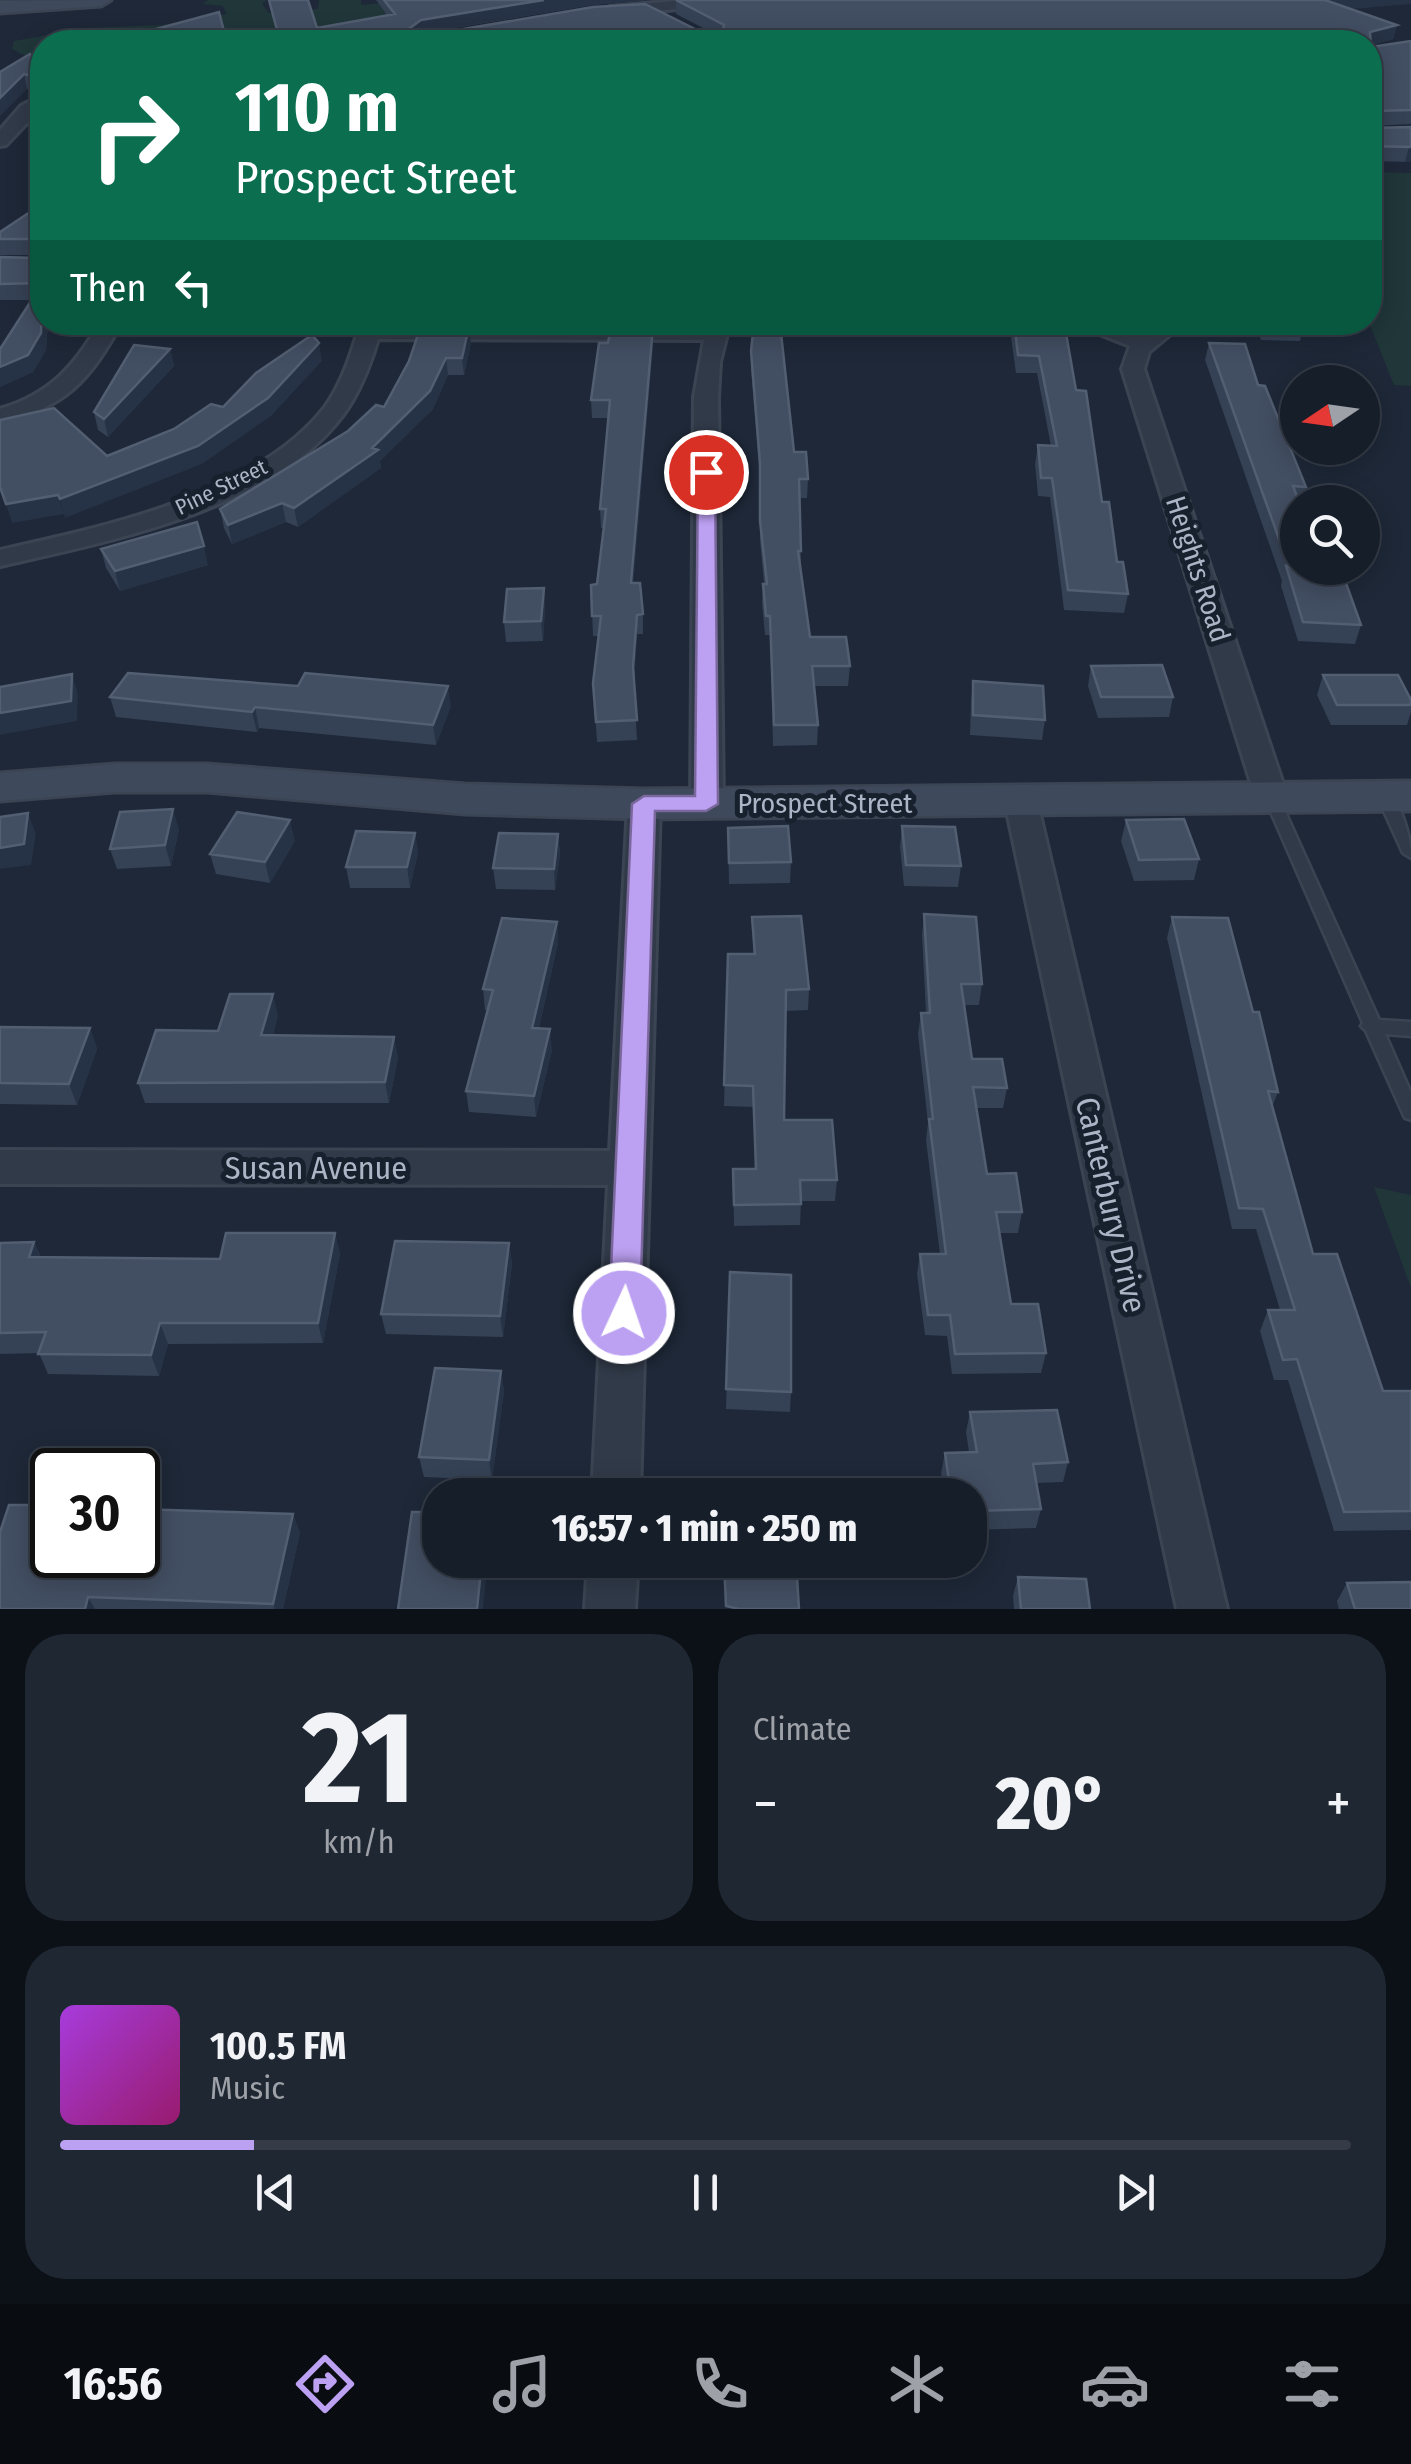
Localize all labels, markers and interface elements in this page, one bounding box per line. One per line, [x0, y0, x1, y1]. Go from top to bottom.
text: 110 m [235, 66, 399, 150]
icon: right [70, 70, 200, 200]
text: Prospect Street [235, 151, 516, 205]
icon: left [166, 260, 221, 315]
text: Then [70, 265, 146, 311]
north arrow [1280, 365, 1380, 465]
map controls [1280, 365, 1380, 585]
pin [664, 430, 749, 515]
icon: arrive [679, 445, 734, 500]
street label: Pine Street [171, 453, 272, 521]
button: search [1280, 485, 1380, 585]
street label: Heights Road [1159, 492, 1237, 646]
street label: Prospect Street [737, 787, 913, 820]
street label: Canterbury Drive [1068, 1094, 1154, 1316]
street label: Susan Avenue [225, 1149, 407, 1187]
position arrow [572, 1261, 676, 1365]
speed limit sign: 30 [30, 1448, 160, 1578]
text: 16:57 · 1 min · 250 m [552, 1505, 857, 1551]
text: 21 [303, 1680, 415, 1836]
text: Climate [753, 1710, 852, 1748]
text: 20° [996, 1759, 1108, 1849]
text: − [753, 1771, 778, 1837]
text: + [1326, 1771, 1351, 1837]
text: km/h [323, 1823, 395, 1861]
text: 100.5 FM [210, 2023, 346, 2069]
text: Music [210, 2069, 285, 2107]
icon: previous [248, 2165, 303, 2220]
icon: pause [678, 2165, 733, 2220]
icon: next [1108, 2165, 1163, 2220]
icon: directions [290, 2349, 360, 2419]
icon: music [487, 2349, 557, 2419]
icon: phone [685, 2349, 755, 2419]
icon: climate [882, 2349, 952, 2419]
icon: car [1080, 2349, 1150, 2419]
icon: filters [1277, 2349, 1347, 2419]
text: 16:56 [64, 2357, 163, 2411]

